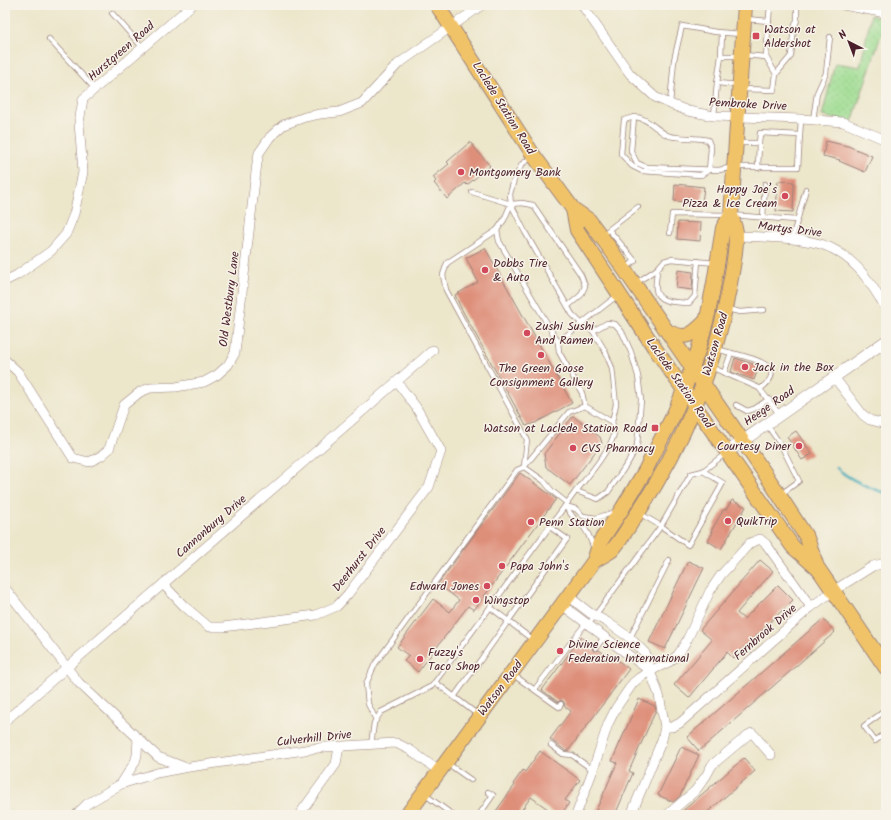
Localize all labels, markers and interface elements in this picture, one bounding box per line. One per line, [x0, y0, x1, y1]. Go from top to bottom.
street label: Hurstgreen Road [84, 16, 160, 86]
place label: Watson at Aldershot [764, 20, 816, 53]
north arrow [829, 22, 869, 62]
text: N [834, 26, 852, 44]
marker: Watson at Aldershot [751, 31, 761, 41]
street label: Laclede Station Road [467, 58, 540, 159]
street label: Pembroke Drive [708, 93, 788, 116]
place label: Montgomery Bank [469, 163, 561, 182]
marker: Montgomery Bank [456, 167, 466, 177]
place label: Happy Joe’s Pizza & Ice Cream [682, 180, 777, 213]
marker: Happy Joe’s Pizza & Ice Cream [780, 191, 790, 201]
street label: Martys Drive [757, 216, 824, 243]
street label: Old Westbury Lane [214, 250, 245, 348]
place label: Dobbs Tire & Auto [493, 254, 548, 287]
marker: Dobbs Tire & Auto [480, 265, 490, 275]
street label: Watson Road [697, 309, 734, 378]
place label: Zushi Sushi And Ramen [535, 317, 595, 350]
marker: Zushi Sushi And Ramen [522, 328, 532, 338]
street label: Laclede Station Road [641, 334, 719, 433]
marker: The Green Goose Consignment Gallery [536, 350, 546, 360]
place label: Jack in the Box [753, 358, 834, 377]
place label: The Green Goose Consignment Gallery [489, 359, 593, 392]
marker: Jack in the Box [740, 362, 750, 372]
street label: Heege Road [740, 381, 800, 431]
place label: Watson at Laclede Station Road [484, 419, 648, 438]
marker: Watson at Laclede Station Road [650, 423, 660, 433]
place label: Courtesy Diner [717, 437, 792, 456]
place label: CVS Pharmacy [581, 439, 655, 458]
marker: Courtesy Diner [794, 441, 804, 451]
marker: CVS Pharmacy [568, 443, 578, 453]
street label: Cannonbury Drive [172, 490, 252, 563]
place label: QuikTrip [736, 512, 777, 531]
place label: Penn Station [539, 513, 605, 532]
marker: QuikTrip [723, 516, 733, 526]
marker: Penn Station [526, 517, 536, 527]
street label: Deerhurst Drive [328, 522, 391, 596]
place label: Papa John's [510, 557, 569, 576]
marker: Papa John's [497, 561, 507, 571]
place label: Edward Jones [410, 577, 479, 596]
marker: Edward Jones [482, 581, 492, 591]
place label: Wingstop [484, 591, 530, 610]
marker: Wingstop [471, 595, 481, 605]
street label: Fernbrook Drive [729, 599, 802, 665]
place label: Divine Science Federation International [568, 635, 689, 668]
place label: Fuzzy's Taco Shop [428, 643, 480, 676]
marker: Divine Science Federation International [555, 646, 565, 656]
marker: Fuzzy's Taco Shop [415, 654, 425, 664]
street label: Watson Road [473, 656, 528, 720]
street label: Culverhill Drive [276, 725, 353, 752]

